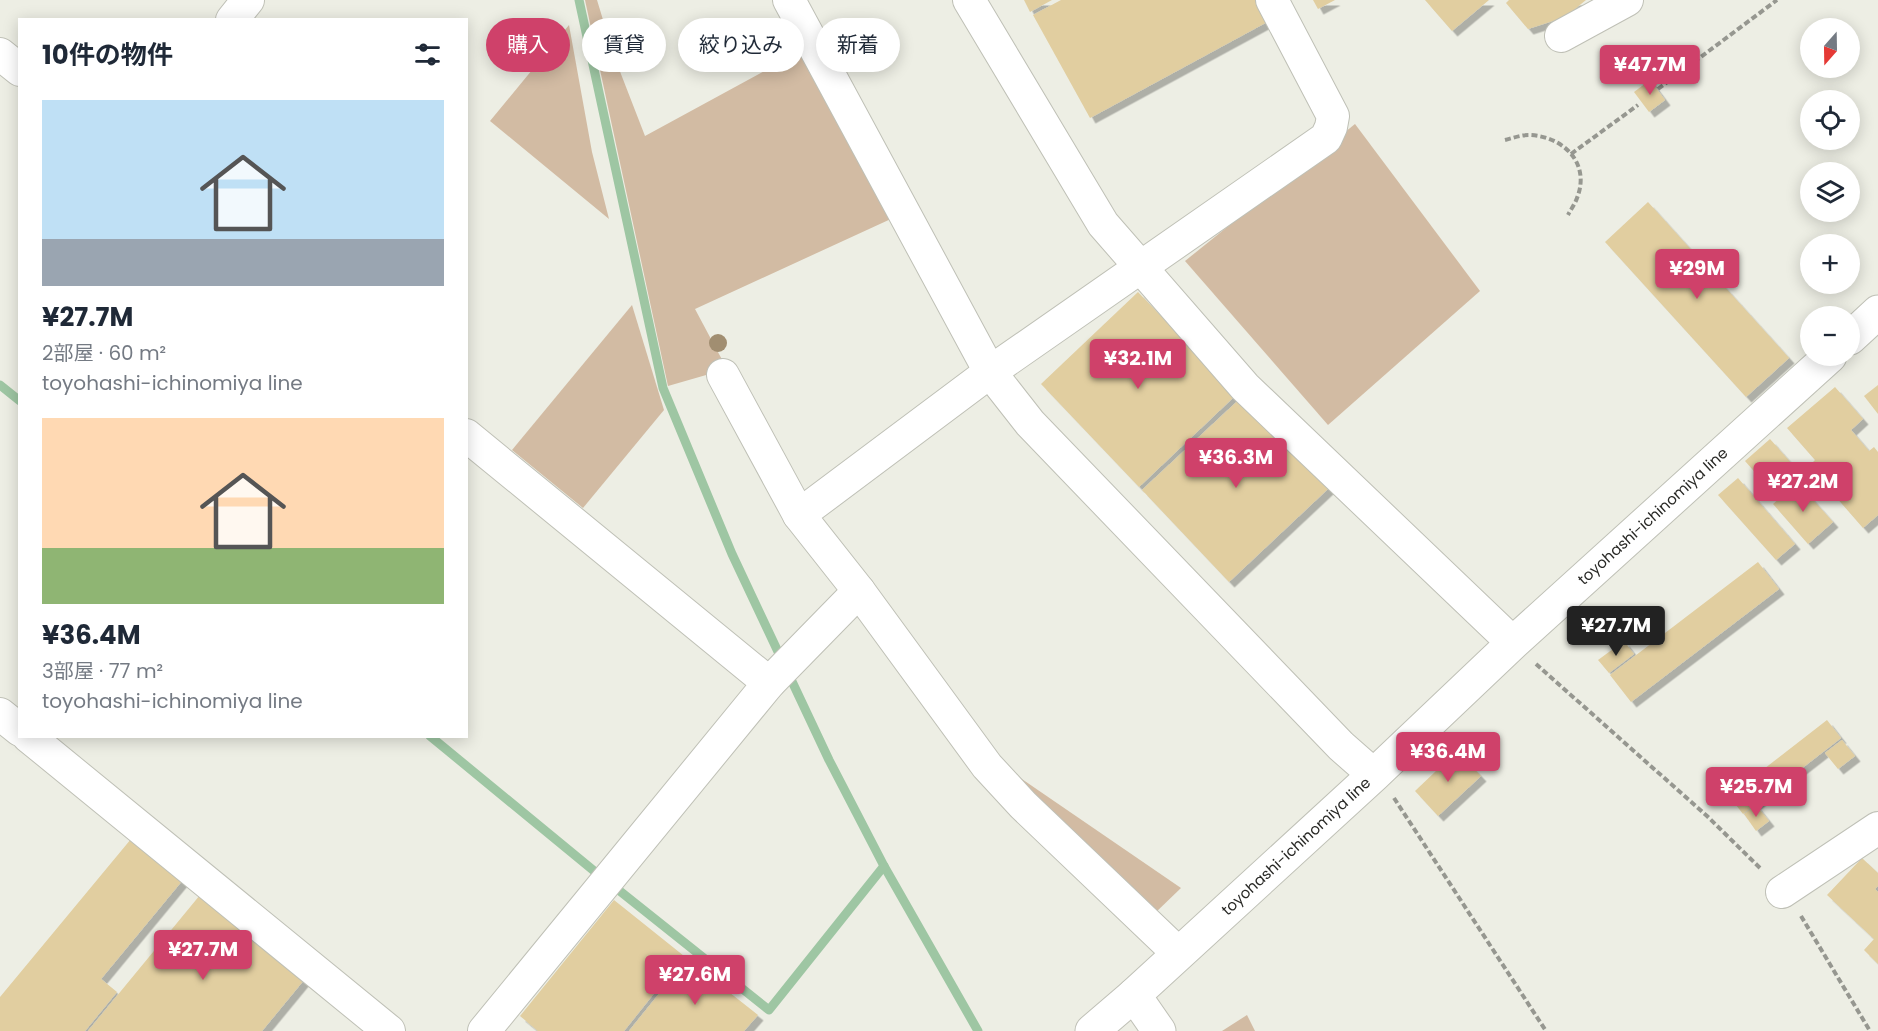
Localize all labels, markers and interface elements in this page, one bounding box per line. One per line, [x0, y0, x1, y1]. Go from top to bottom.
chip: 購入 [486, 18, 570, 72]
chip: 賃貸 [582, 18, 666, 72]
chip: 絞り込み [678, 18, 804, 72]
chip: 新着 [816, 18, 900, 72]
north arrow [1800, 18, 1860, 78]
map controls [1800, 18, 1860, 366]
text: 10件の物件 [42, 37, 173, 73]
icon: filters [411, 38, 444, 71]
pin: ¥47.7M [1601, 45, 1699, 96]
text: ¥47.7M [1614, 50, 1686, 78]
button: locate [1800, 90, 1860, 150]
icon: home [189, 139, 297, 247]
button: layers [1800, 162, 1860, 222]
button: + [1800, 234, 1860, 294]
pin: ¥29M [1661, 249, 1733, 300]
text: ¥29M [1669, 254, 1725, 282]
text: ¥27.7M [42, 299, 133, 335]
button: − [1800, 306, 1860, 366]
text: 2部屋 · 60 m² [42, 339, 166, 367]
pin: ¥32.1M [1089, 339, 1187, 390]
text: ¥32.1M [1104, 344, 1172, 372]
text: toyohashi-ichinomiya line [42, 369, 303, 397]
pin: ¥36.3M [1187, 438, 1285, 489]
street label: toyohashi-ichinomiya line [1573, 442, 1732, 589]
text: ¥36.3M [1199, 443, 1273, 471]
icon: home [189, 457, 297, 565]
pin: ¥27.2M [1754, 462, 1852, 513]
text: ¥27.2M [1768, 467, 1838, 495]
pin: ¥27.7M [1567, 606, 1665, 657]
text: ¥27.7M [1581, 611, 1651, 639]
text: ¥36.4M [42, 617, 141, 653]
text: 3部屋 · 77 m² [42, 657, 163, 685]
text: toyohashi-ichinomiya line [42, 687, 303, 715]
pin: ¥36.4M [1399, 732, 1497, 783]
text: ¥36.4M [1410, 737, 1486, 765]
pin: ¥25.7M [1707, 767, 1805, 818]
street label: toyohashi-ichinomiya line [1217, 772, 1375, 920]
text: ¥25.7M [1720, 772, 1792, 800]
pin: ¥27.7M [154, 930, 252, 981]
text: ¥27.7M [168, 935, 238, 963]
pin: ¥27.6M [646, 955, 744, 1006]
text: ¥27.6M [659, 960, 731, 988]

